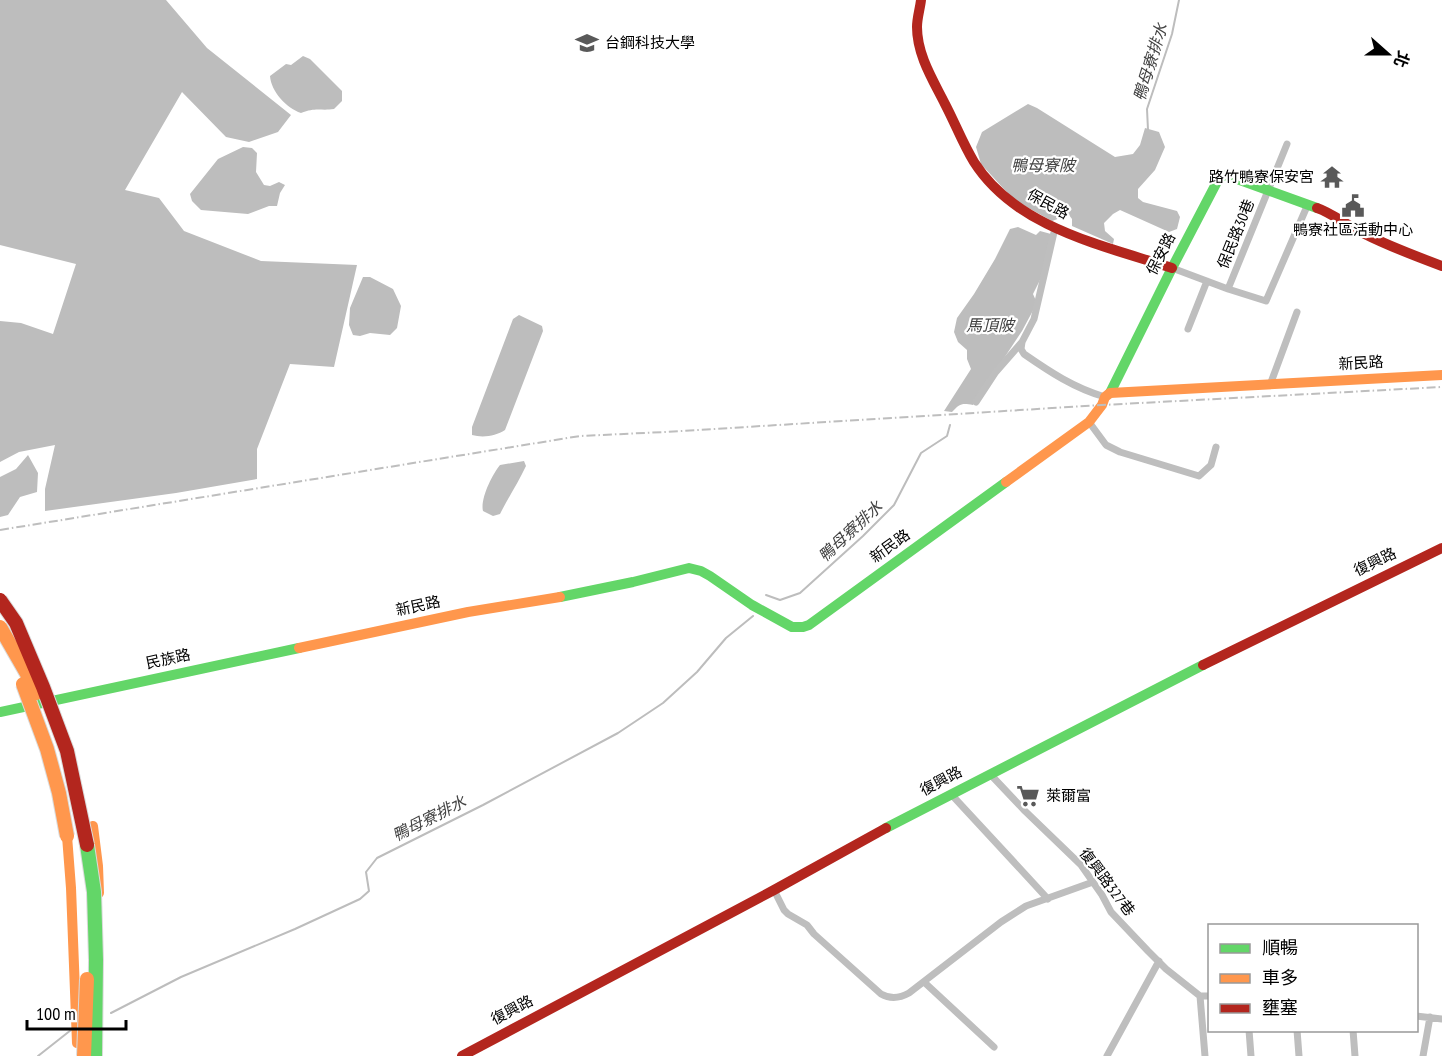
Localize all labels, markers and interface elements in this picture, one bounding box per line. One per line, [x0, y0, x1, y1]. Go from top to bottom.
water label: 鴨母寮排水 [1129, 20, 1172, 103]
north arrow [1358, 24, 1418, 84]
school or university icon: 台鋼科技大學 [574, 30, 600, 56]
place label: 台鋼科技大學 [605, 33, 695, 52]
text: 北 [1390, 48, 1414, 70]
water label: 鴨母寮陂 [1011, 155, 1077, 175]
temple icon: 路竹鴨寮保安宮 [1319, 164, 1345, 190]
place label: 路竹鴨寮保安宮 [1209, 167, 1314, 186]
street label: 保民路 [1024, 184, 1073, 223]
public building icon: 鴨寮社區活動中心 [1340, 193, 1366, 219]
street label: 保民路30巷 [1213, 196, 1258, 271]
place label: 鴨寮社區活動中心 [1293, 220, 1413, 239]
street label: 保安路 [1142, 229, 1179, 278]
water label: 馬頂陂 [966, 315, 1016, 335]
street label: 新民路 [1338, 352, 1384, 373]
water label: 鴨母寮排水 [814, 496, 887, 566]
street label: 新民路 [866, 525, 913, 567]
street label: 復興路 [1350, 543, 1399, 580]
street label: 新民路 [394, 592, 442, 619]
street label: 民族路 [144, 645, 192, 672]
street label: 復興路 [916, 762, 965, 800]
supermarket icon: 萊爾富 [1015, 783, 1041, 809]
place label: 萊爾富 [1046, 786, 1091, 805]
water label: 鴨母寮排水 [389, 790, 470, 845]
street label: 復興路327巷 [1076, 844, 1139, 919]
legend [1208, 924, 1418, 1032]
text: 順暢 [1262, 936, 1298, 959]
text: 車多 [1262, 966, 1298, 989]
street label: 復興路 [487, 991, 536, 1029]
scale bar [27, 993, 126, 1031]
text: 壅塞 [1262, 996, 1298, 1019]
text: 100 m [36, 1002, 76, 1025]

